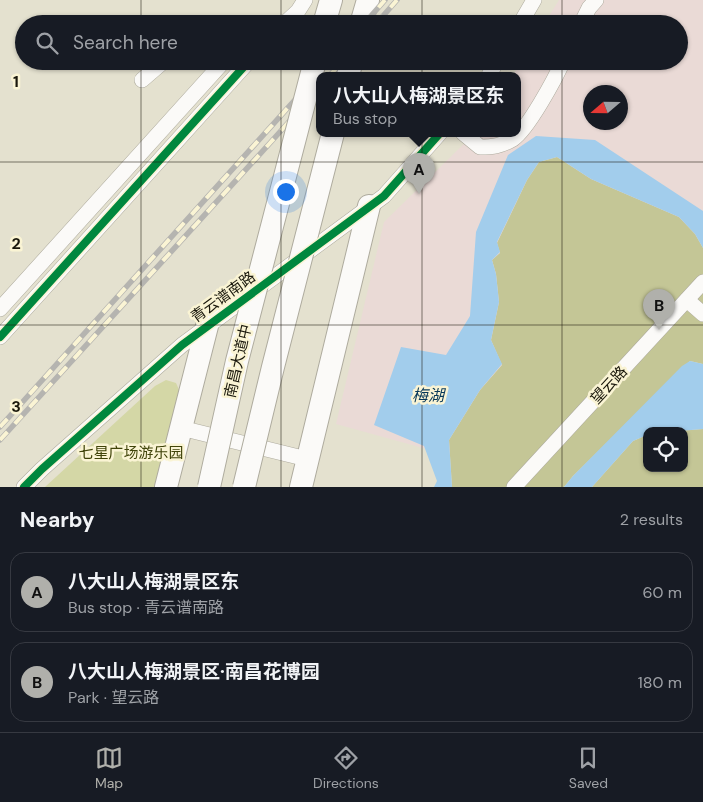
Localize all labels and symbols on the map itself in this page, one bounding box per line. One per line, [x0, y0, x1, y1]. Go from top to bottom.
text: 1 [13, 71, 19, 92]
north arrow [583, 85, 628, 130]
pin: A [403, 153, 435, 194]
your location [273, 179, 299, 205]
text: 2 [11, 233, 21, 254]
street label: 青云谱南路 [187, 267, 259, 327]
pin: B [643, 289, 675, 330]
street label: 南昌大道中 [220, 322, 256, 400]
street label: 望云路 [586, 362, 632, 408]
water label: 梅湖 [412, 385, 447, 406]
text: 3 [11, 396, 21, 417]
park label: 七星广场游乐园 [78, 443, 184, 463]

